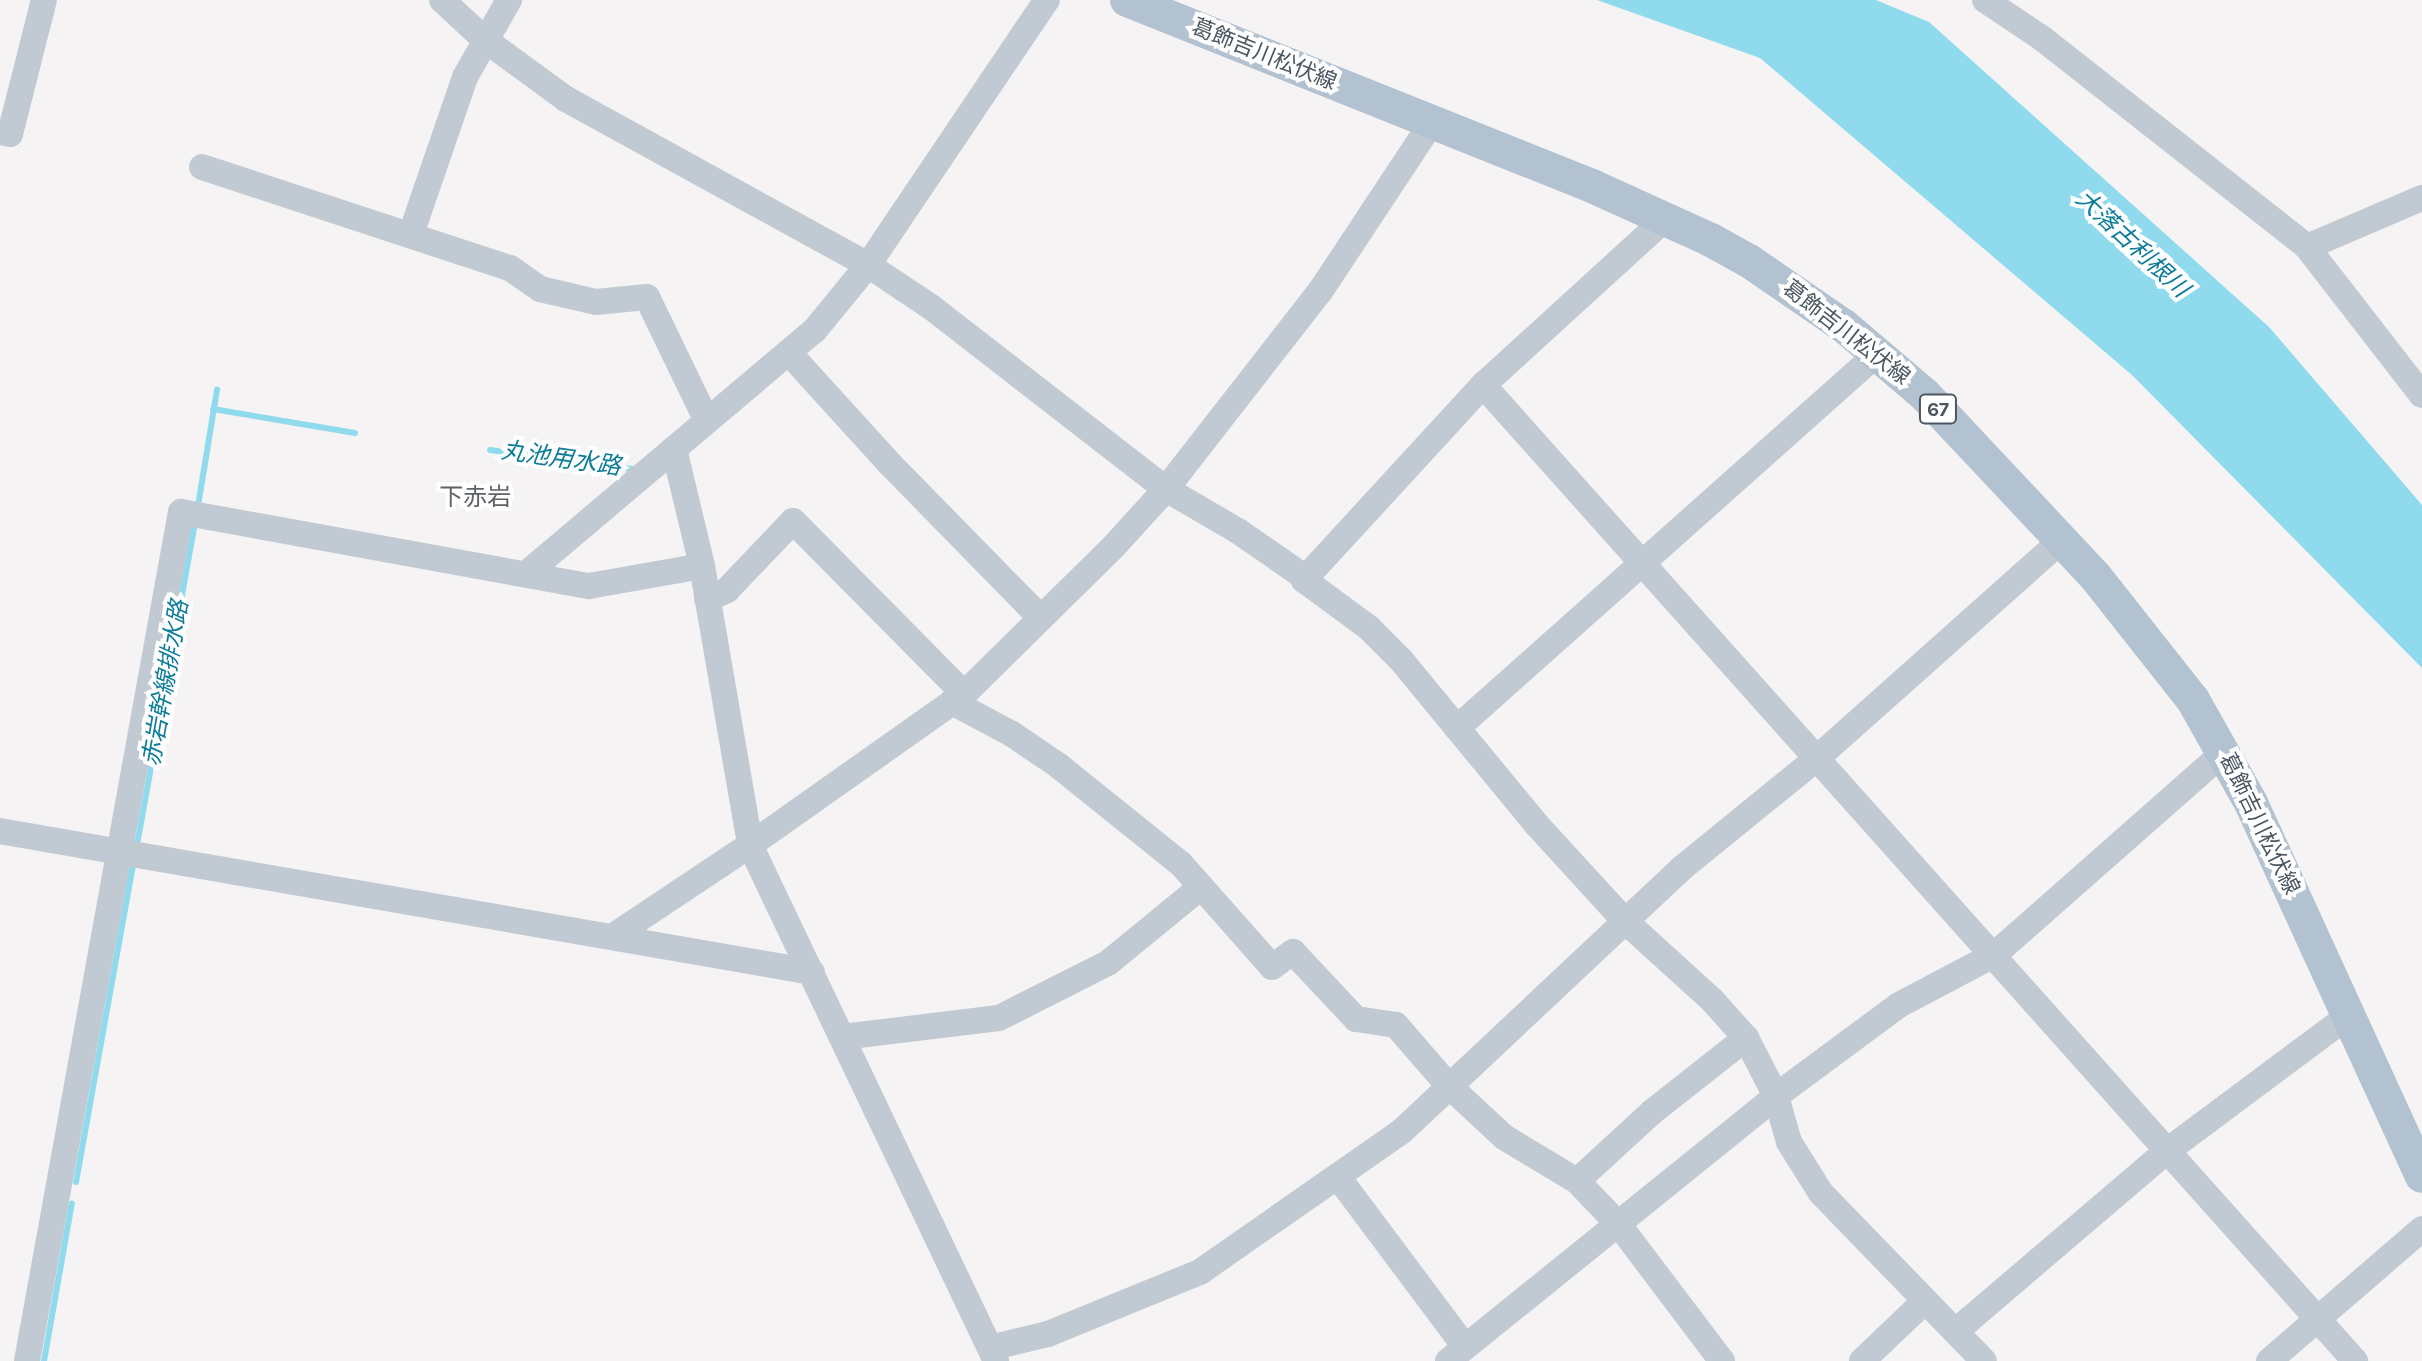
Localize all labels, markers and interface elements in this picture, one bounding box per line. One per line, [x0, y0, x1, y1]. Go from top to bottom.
street label: 葛飾吉川松伏線 [1188, 14, 1340, 96]
water label: 大落古利根川 [2070, 184, 2194, 304]
street label: 葛飾吉川松伏線 [1777, 275, 1915, 391]
road number: 67 [1918, 393, 1958, 425]
water label: 丸池用水路 [500, 436, 622, 482]
district label: 下赤岩 [439, 484, 511, 512]
water label: 赤岩幹線排水路 [137, 598, 195, 768]
street label: 葛飾吉川松伏線 [2213, 749, 2305, 899]

